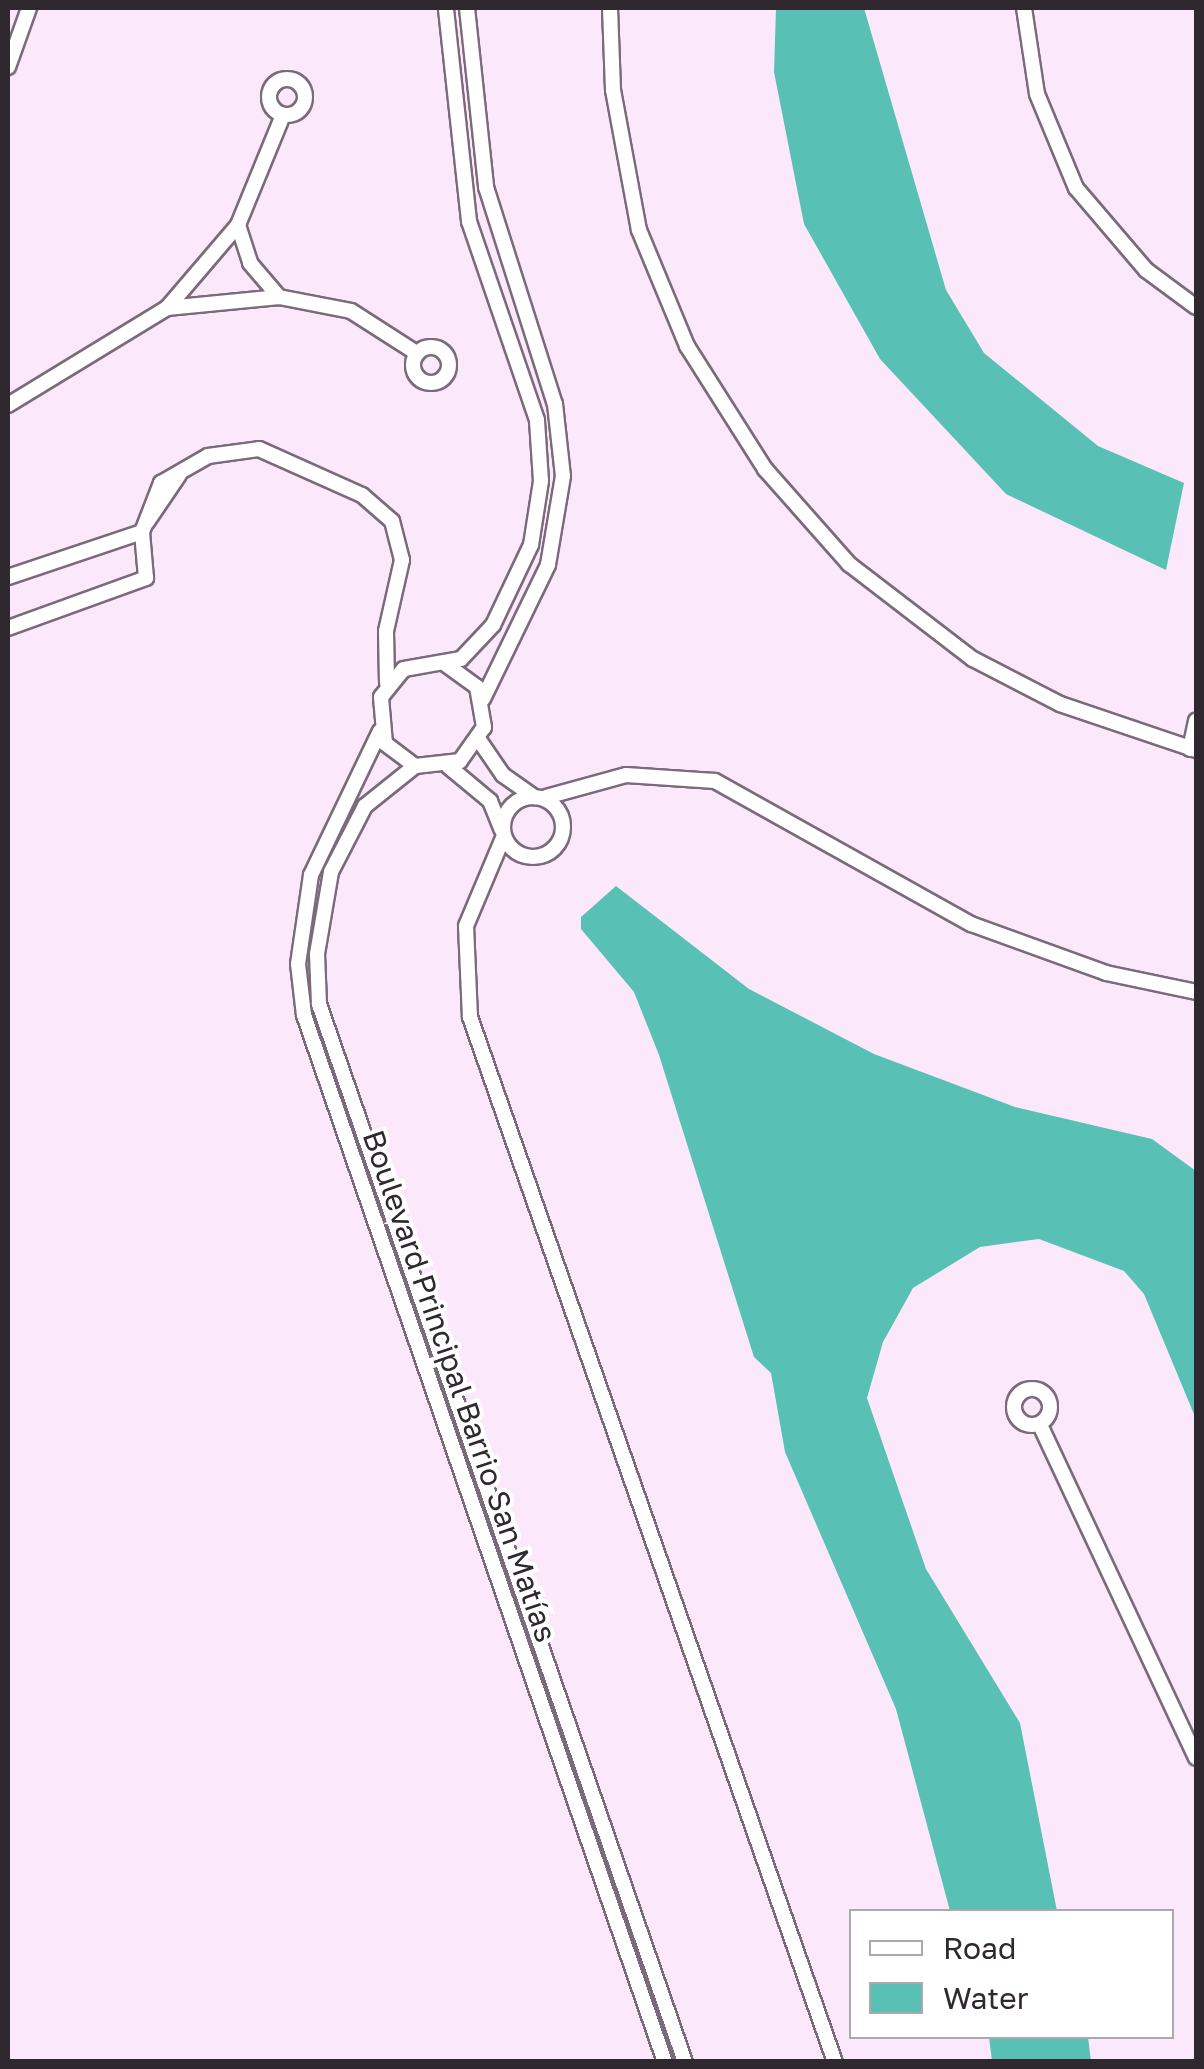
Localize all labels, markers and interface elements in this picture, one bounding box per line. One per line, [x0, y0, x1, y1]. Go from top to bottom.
street label: Boulevard Principal Barrio San Matías [355, 1125, 565, 1647]
legend [849, 1909, 1174, 2039]
text: Road [943, 1930, 1017, 1966]
text: Water [943, 1980, 1028, 2016]

